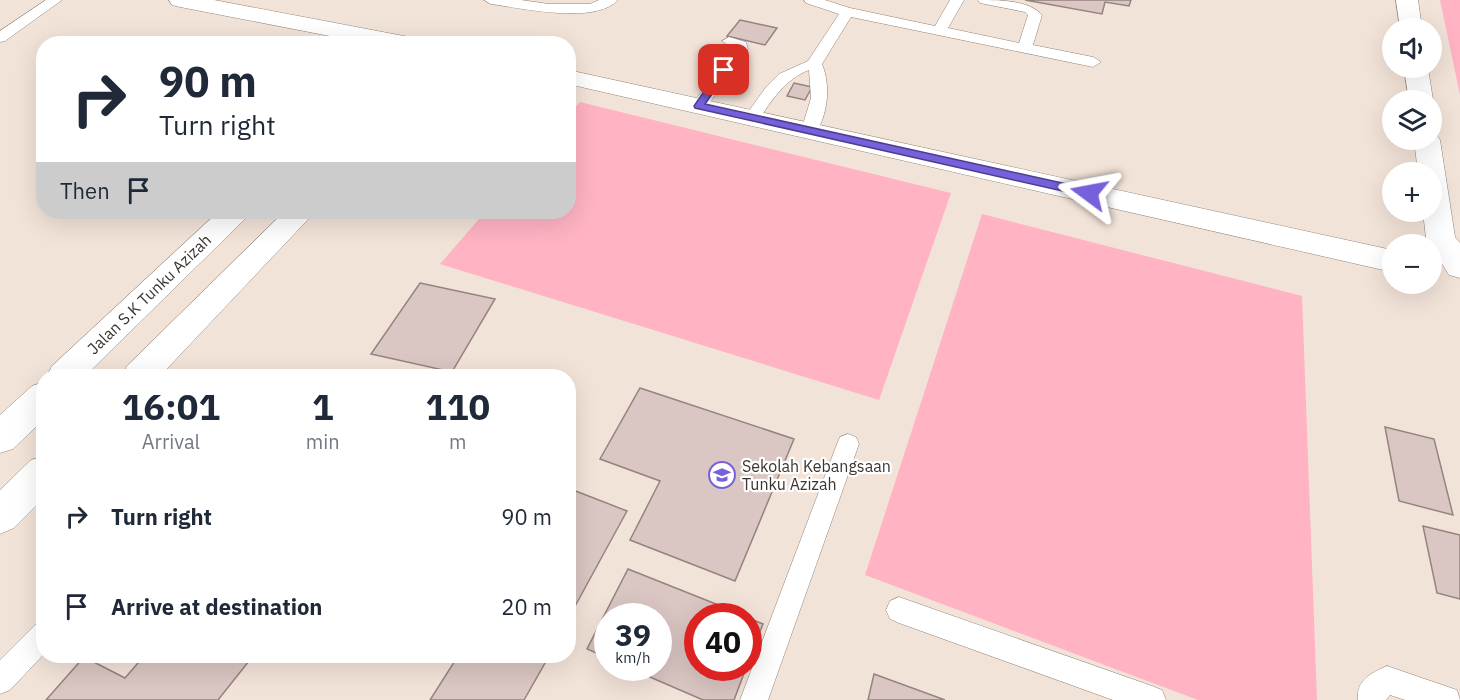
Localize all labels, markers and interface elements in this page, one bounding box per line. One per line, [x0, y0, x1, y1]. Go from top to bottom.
map controls [1382, 18, 1442, 294]
button: sound [1382, 18, 1442, 78]
pin [698, 44, 749, 95]
icon: arrive [707, 53, 740, 86]
text: 90 m [159, 54, 257, 109]
icon: right [60, 60, 138, 138]
button: layers [1382, 90, 1442, 150]
text: Turn right [159, 107, 276, 142]
position arrow [1057, 161, 1121, 225]
button: + [1382, 162, 1442, 222]
icon: arrive [122, 174, 155, 207]
text: Then [60, 176, 110, 205]
street label: Jalan S.K Tunku Azizah [83, 230, 215, 358]
button: − [1382, 234, 1442, 294]
text: 16:01 [122, 383, 220, 430]
text: 1 [312, 383, 334, 430]
text: 110 [425, 383, 490, 430]
text: Arrival [142, 428, 200, 455]
text: min [306, 428, 340, 455]
text: m [449, 428, 467, 455]
place label: Sekolah Kebangsaan Tunku Azizah [742, 456, 891, 494]
school or university icon: Sekolah Kebangsaan Tunku Azizah [707, 460, 737, 490]
icon: right [60, 500, 93, 533]
text: Turn right [111, 502, 212, 531]
text: 90 m [501, 502, 552, 531]
icon: arrive [60, 590, 93, 623]
text: Arrive at destination [111, 592, 322, 621]
text: 20 m [501, 592, 552, 621]
speed limit sign: 40 [684, 603, 762, 681]
text: 39 [615, 615, 651, 654]
text: km/h [615, 648, 651, 667]

